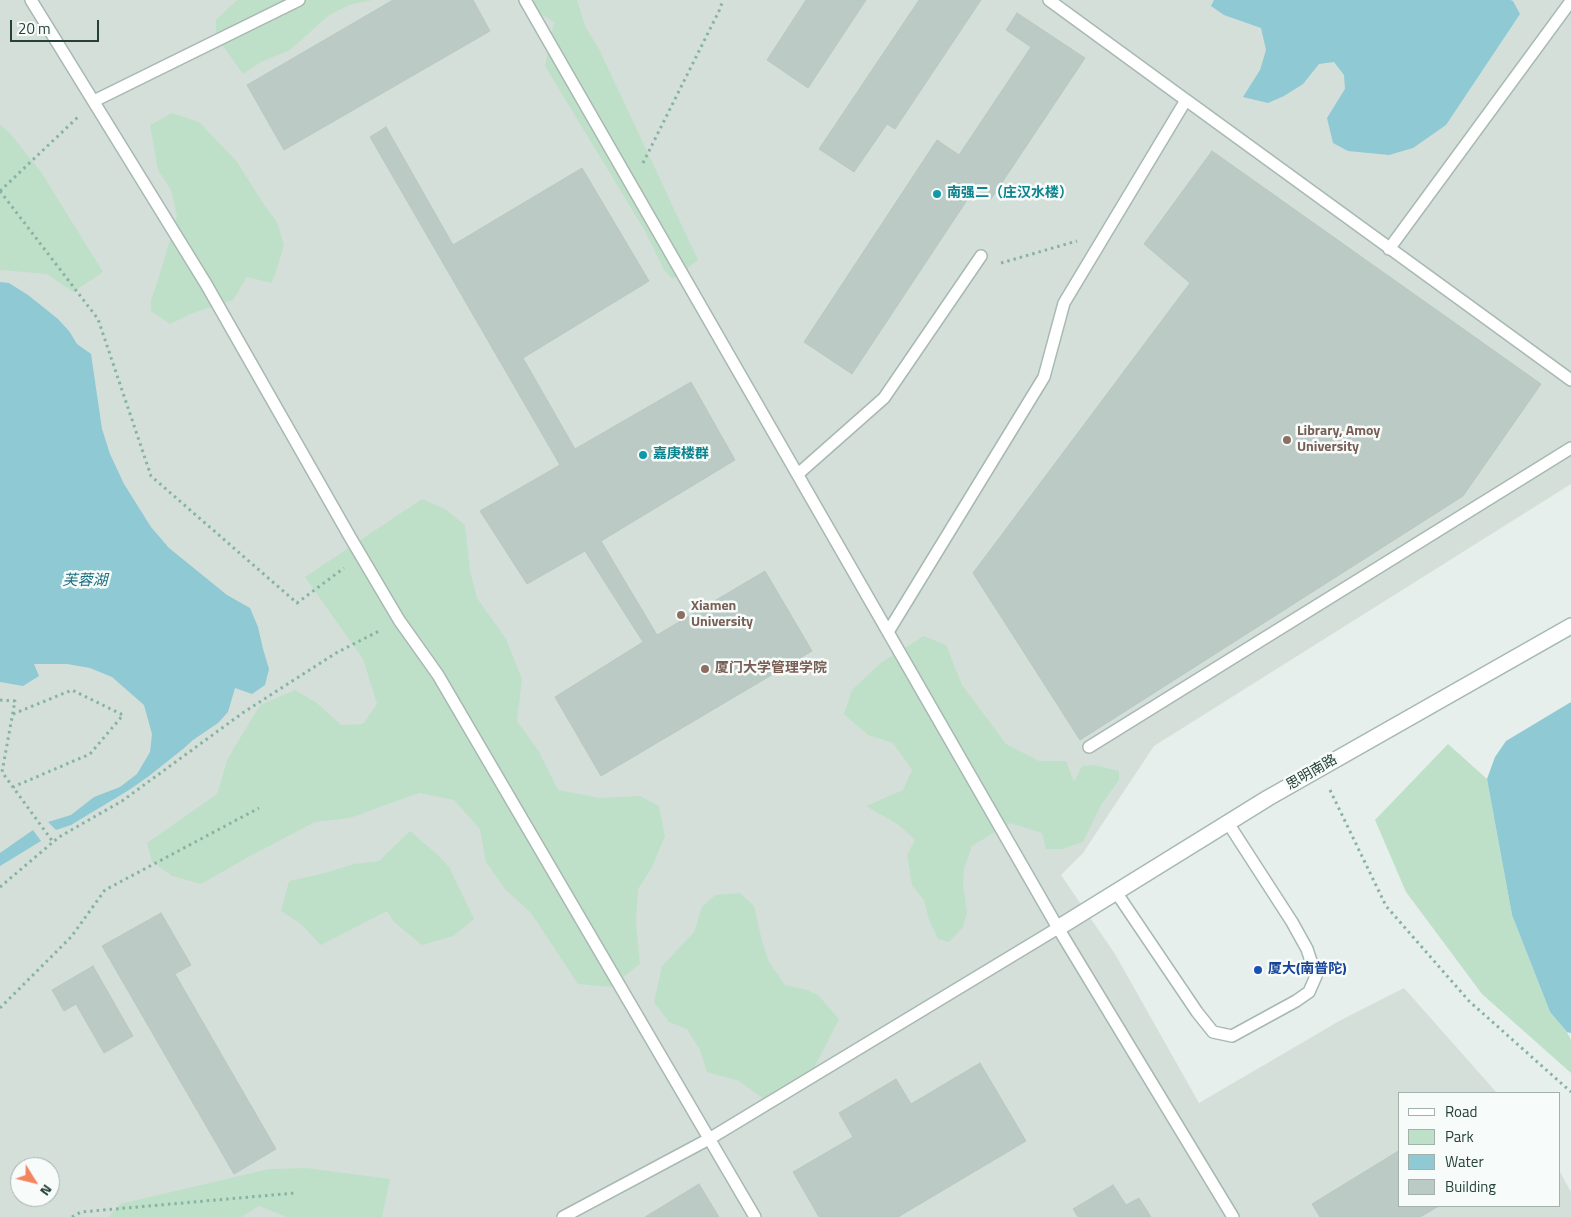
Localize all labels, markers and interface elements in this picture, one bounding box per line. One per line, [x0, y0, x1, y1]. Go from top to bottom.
scale bar [12, 10, 101, 42]
text: 20 m [18, 17, 51, 40]
place label: 南强二（庄汉水楼） [947, 186, 1073, 202]
marker: 南强二（庄汉水楼） [931, 188, 943, 200]
place label: Library, Amoy University [1297, 424, 1380, 457]
marker: Library, Amoy University [1281, 434, 1293, 446]
place label: 嘉庚楼群 [653, 447, 709, 463]
marker: 嘉庚楼群 [637, 449, 649, 461]
water label: 芙蓉湖 [63, 572, 107, 590]
place label: Xiamen University [691, 599, 753, 632]
marker: Xiamen University [675, 609, 687, 621]
place label: 厦门大学管理学院 [715, 661, 827, 677]
marker: 厦门大学管理学院 [699, 663, 711, 675]
street label: 思明南路 [1284, 752, 1340, 794]
place label: 厦大(南普陀) [1268, 962, 1347, 978]
marker: 厦大(南普陀) [1252, 964, 1264, 976]
legend [1398, 1092, 1561, 1207]
text: Road [1445, 1100, 1477, 1123]
text: Park [1445, 1125, 1474, 1148]
text: Water [1445, 1150, 1484, 1173]
north arrow [10, 1157, 60, 1207]
text: Building [1445, 1175, 1496, 1198]
text: N [35, 1180, 58, 1201]

